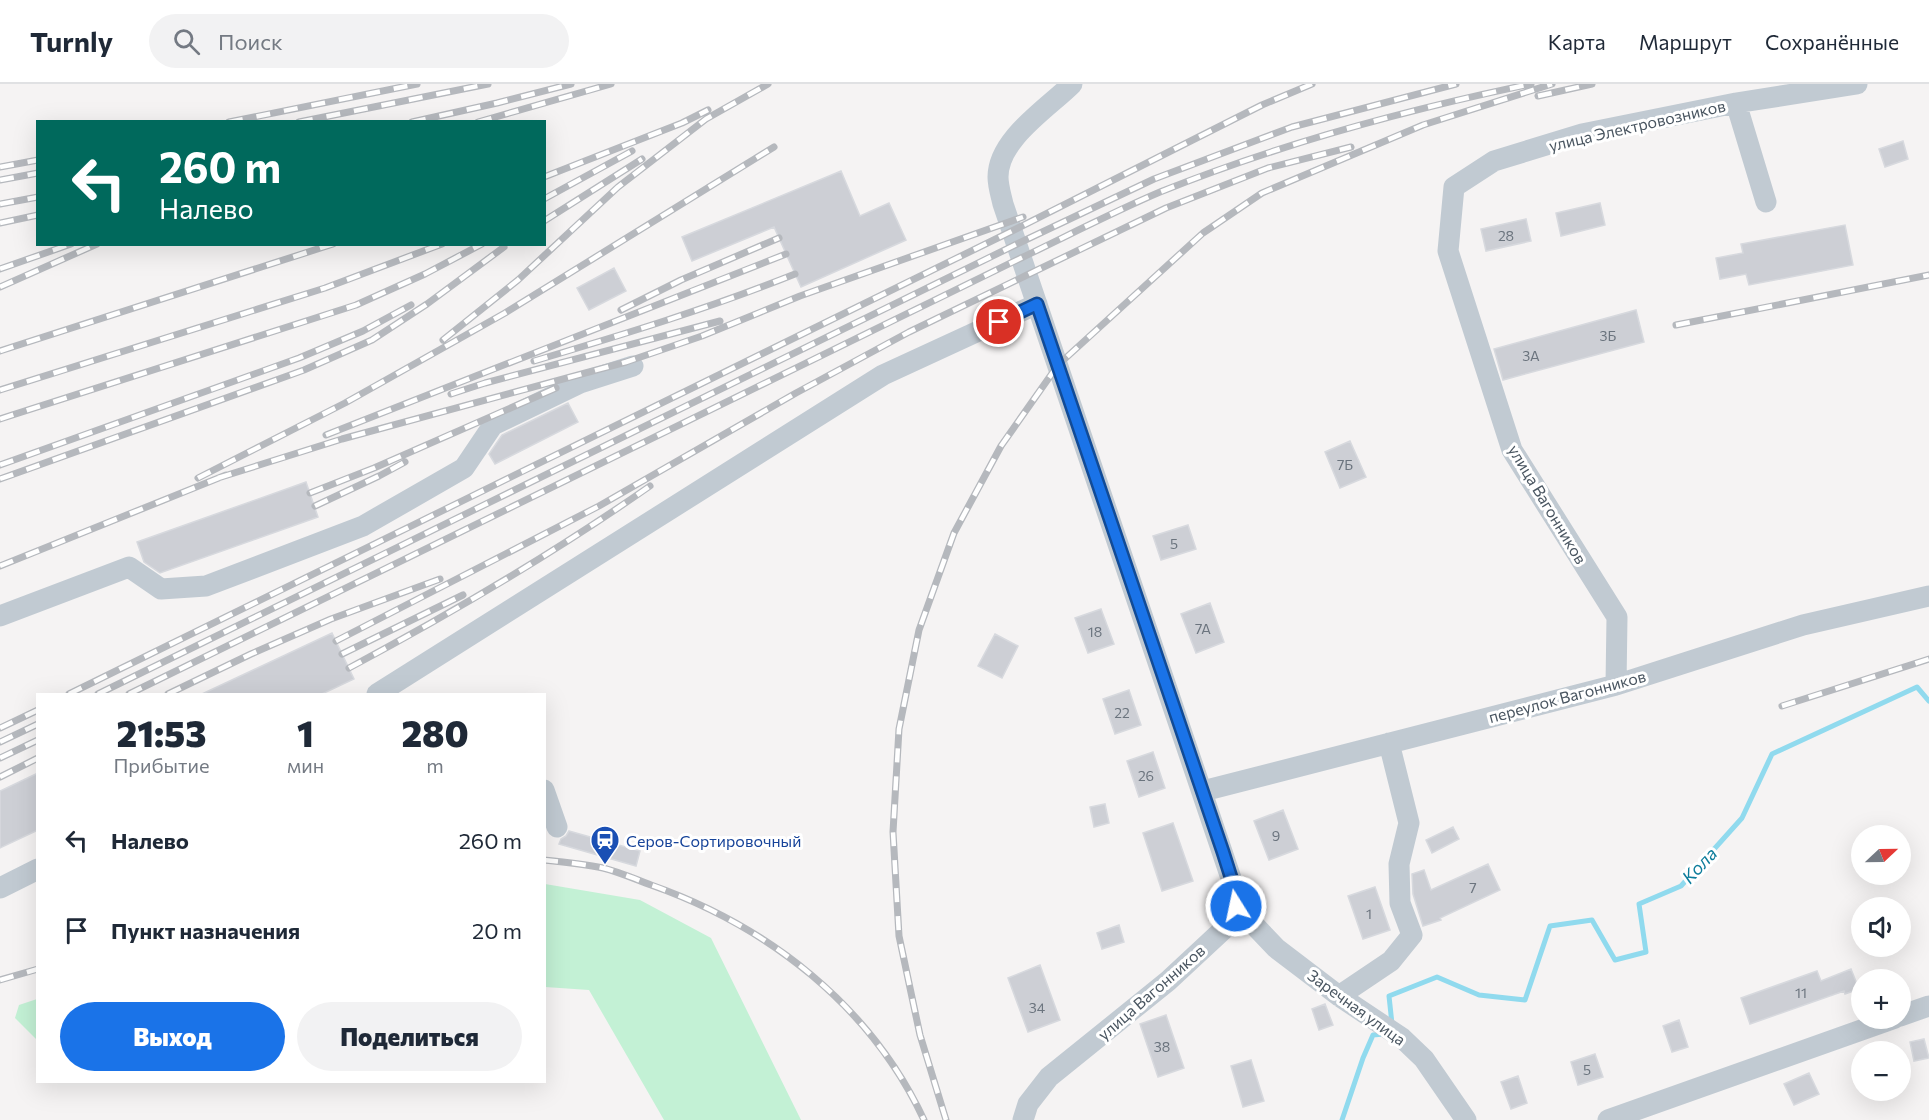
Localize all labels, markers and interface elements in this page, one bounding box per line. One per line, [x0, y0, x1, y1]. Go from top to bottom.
search box [149, 14, 569, 68]
text: Turnly [30, 24, 113, 58]
icon: search [170, 25, 203, 58]
text: Поиск [218, 28, 283, 55]
text: Карта [1548, 29, 1606, 54]
text: Маршрут [1639, 29, 1732, 54]
text: Сохранённые [1765, 29, 1899, 54]
street label: улица Электровозников [1547, 95, 1727, 155]
text: 260 m [159, 140, 281, 192]
icon: left [60, 144, 138, 222]
text: Налево [159, 192, 254, 225]
house number: 28 [1498, 227, 1514, 244]
pin [973, 296, 1024, 347]
icon: arrive [982, 305, 1015, 338]
house number: 3Б [1600, 327, 1617, 344]
house number: 3А [1522, 347, 1540, 364]
street label: улица Вагонников [1505, 441, 1591, 567]
house number: 7Б [1337, 456, 1353, 473]
house number: 5 [1170, 535, 1178, 552]
house number: 7А [1195, 620, 1211, 637]
house number: 18 [1088, 623, 1102, 640]
street label: переулок Вагонников [1486, 666, 1648, 726]
house number: 22 [1114, 704, 1130, 721]
text: 21:53 [116, 710, 206, 754]
text: 1 [297, 710, 314, 754]
text: 280 [401, 710, 469, 754]
text: Прибытие [113, 753, 210, 777]
text: мин [287, 753, 324, 777]
text: m [426, 753, 444, 777]
house number: 26 [1138, 767, 1154, 784]
icon: left [60, 824, 93, 857]
station icon: Серов-Сортировочный [589, 824, 621, 866]
north arrow [1851, 825, 1911, 885]
map controls [1851, 825, 1911, 1101]
text: Налево [111, 827, 189, 854]
text: 260 m [459, 827, 522, 854]
house number: 9 [1272, 827, 1280, 844]
place label: Серов-Сортировочный [626, 831, 801, 850]
water label: Кола [1677, 842, 1721, 888]
position arrow [1204, 874, 1268, 938]
house number: 7 [1469, 879, 1477, 896]
button: sound [1851, 897, 1911, 957]
house number: 1 [1366, 905, 1372, 922]
icon: arrive [60, 914, 93, 947]
text: Пункт назначения [111, 917, 300, 944]
text: 20 m [472, 917, 522, 944]
street label: улица Вагонников [1094, 940, 1208, 1044]
street label: Заречная улица [1304, 965, 1410, 1049]
button: + [1851, 969, 1911, 1029]
house number: 11 [1795, 984, 1807, 1001]
house number: 34 [1029, 999, 1046, 1016]
button: Выход [60, 1002, 285, 1071]
button: Поделиться [297, 1002, 522, 1071]
house number: 38 [1154, 1038, 1170, 1055]
button: − [1851, 1041, 1911, 1101]
house number: 5 [1583, 1061, 1591, 1078]

